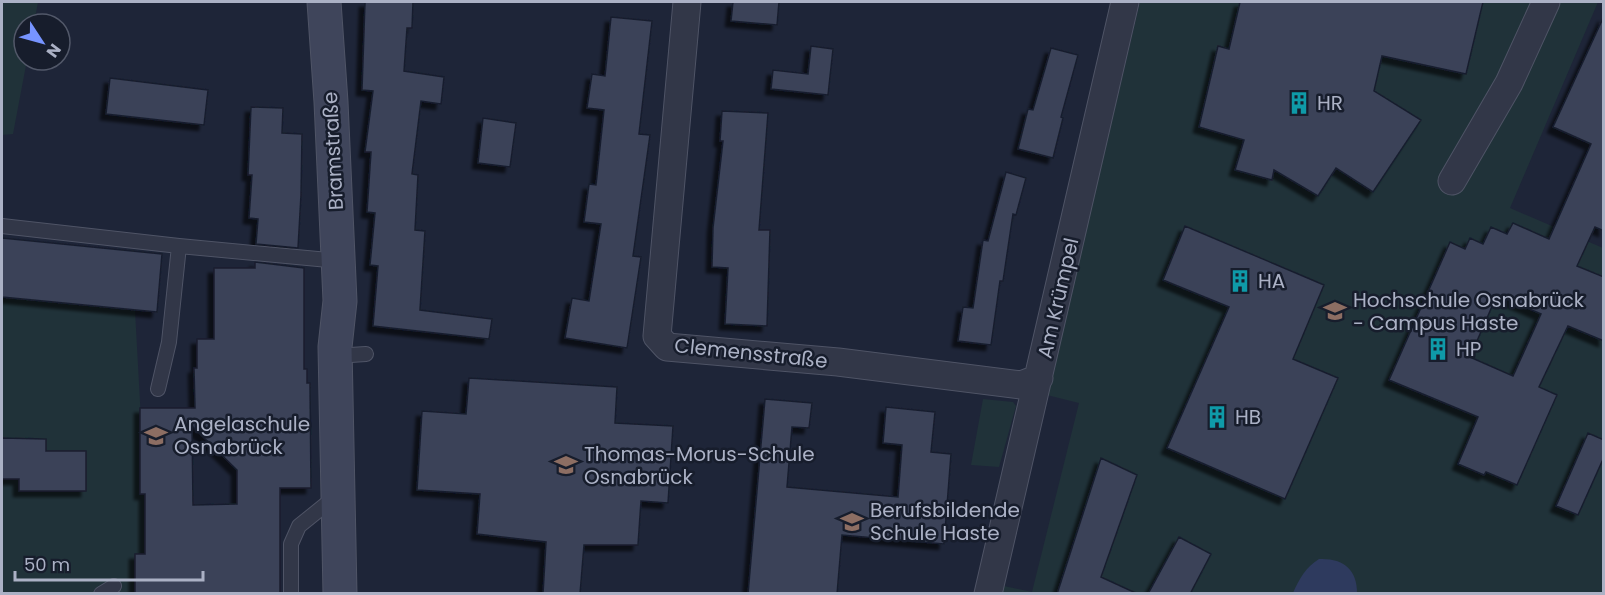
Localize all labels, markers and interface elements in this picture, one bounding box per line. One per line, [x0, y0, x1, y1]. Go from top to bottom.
north arrow [12, 12, 72, 72]
text: N [41, 39, 67, 62]
place label: HR [1317, 89, 1343, 117]
building icon: HR [1286, 90, 1312, 116]
street label: Bramstraße [316, 91, 350, 211]
street label: Am Krümpel [1031, 235, 1085, 361]
place label: HA [1258, 267, 1285, 295]
building icon: HA [1227, 268, 1253, 294]
place label: Hochschule Osnabrück - Campus Haste [1353, 286, 1585, 337]
school or university icon: Hochschule Osnabrück - Campus Haste [1322, 298, 1348, 324]
street label: Clemensstraße [673, 331, 829, 375]
place label: HP [1456, 335, 1481, 363]
building icon: HP [1425, 336, 1451, 362]
place label: HB [1235, 403, 1261, 431]
building icon: HB [1204, 404, 1230, 430]
place label: Angelaschule Osnabrück [174, 410, 310, 461]
school or university icon: Angelaschule Osnabrück [143, 423, 169, 449]
place label: Thomas-Morus-Schule Osnabrück [584, 440, 815, 491]
school or university icon: Thomas-Morus-Schule Osnabrück [553, 452, 579, 478]
place label: Berufsbildende Schule Haste [870, 496, 1020, 547]
school or university icon: Berufsbildende Schule Haste [839, 509, 865, 535]
scale bar [15, 544, 202, 582]
text: 50 m [24, 552, 70, 577]

